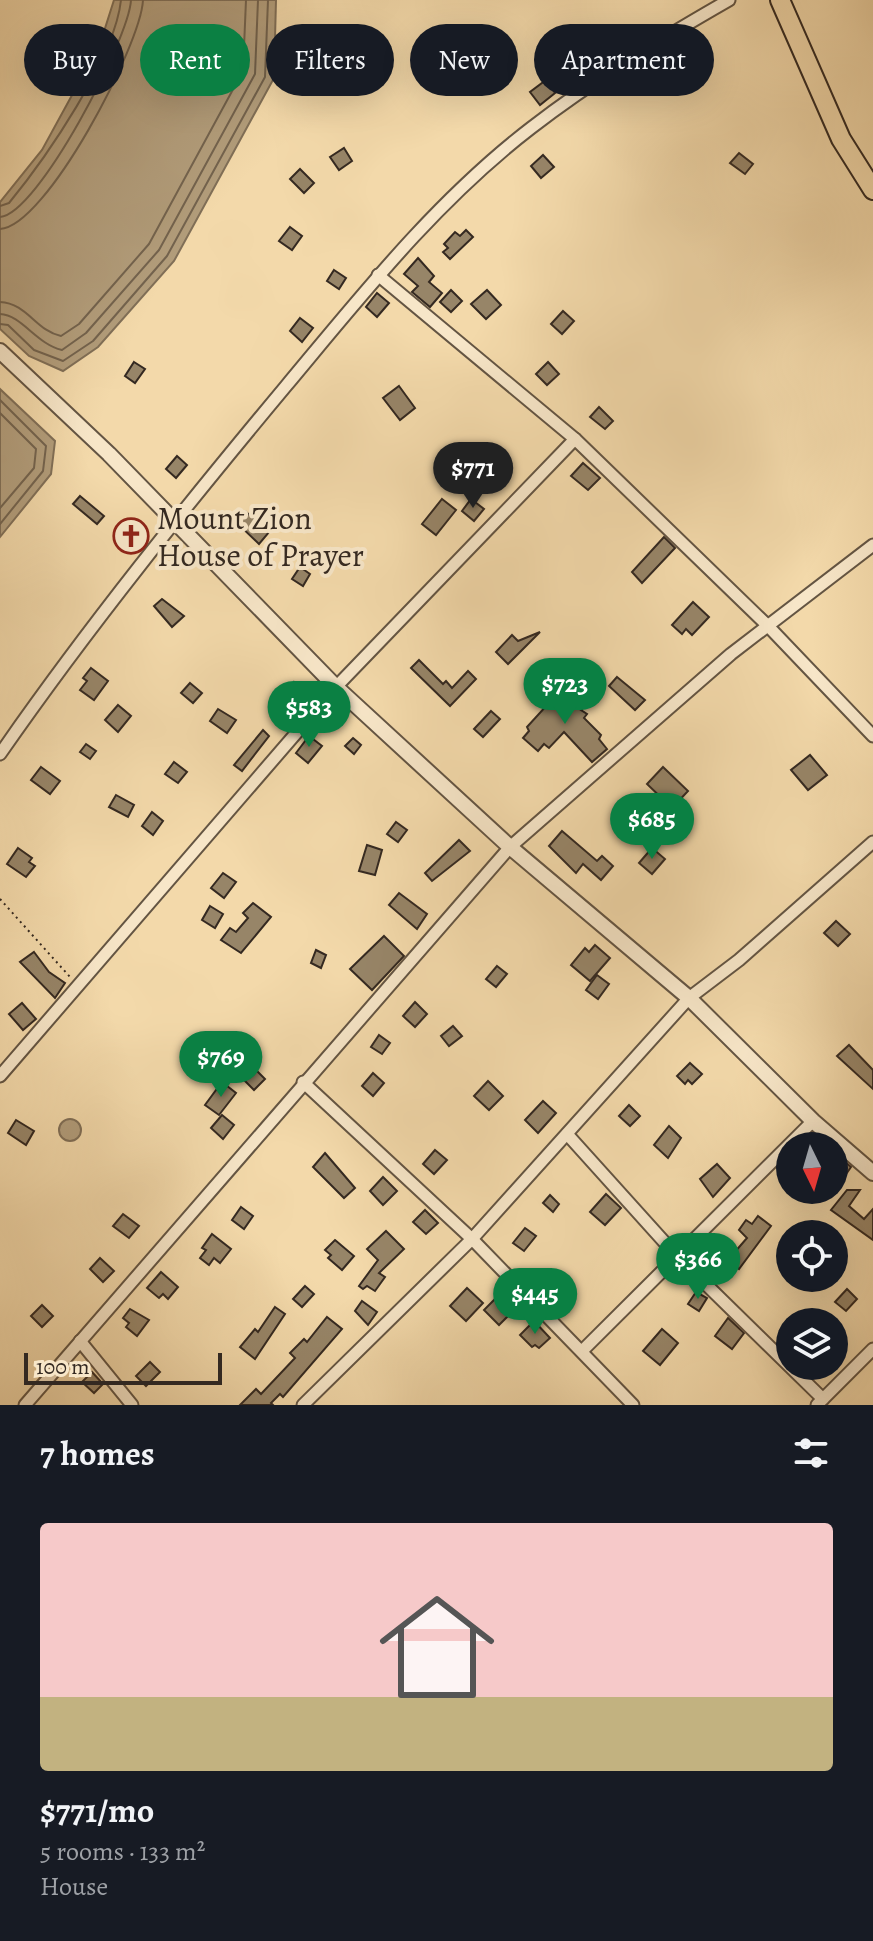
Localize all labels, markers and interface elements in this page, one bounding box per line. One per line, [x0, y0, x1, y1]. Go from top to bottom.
chip: Buy [24, 24, 124, 96]
chip: Rent [140, 24, 250, 96]
chip: Filters [266, 24, 394, 96]
chip: New [410, 24, 518, 96]
chip: Apartment [534, 24, 714, 96]
pin: $771 [426, 442, 520, 510]
text: $771 [451, 450, 495, 485]
place label: Mount Zion House of Prayer [157, 496, 364, 577]
church icon: Mount Zion House of Prayer [112, 517, 150, 555]
pin: $723 [518, 658, 612, 726]
text: $723 [542, 666, 588, 701]
pin: $583 [262, 681, 356, 749]
text: $583 [286, 689, 332, 724]
pin: $685 [605, 793, 699, 861]
text: $685 [628, 801, 676, 836]
pin: $769 [174, 1031, 268, 1099]
text: $769 [197, 1039, 245, 1074]
north arrow [776, 1132, 848, 1204]
map controls [776, 1132, 848, 1380]
button: locate [776, 1220, 848, 1292]
pin: $366 [651, 1233, 745, 1301]
text: $366 [674, 1241, 722, 1276]
pin: $445 [488, 1268, 582, 1336]
text: $445 [511, 1276, 559, 1311]
button: layers [776, 1308, 848, 1380]
scale bar [24, 1349, 222, 1385]
text: 100 m [36, 1352, 90, 1382]
text: 7 homes [40, 1430, 155, 1477]
icon: filters [789, 1431, 833, 1475]
icon: home [365, 1575, 509, 1719]
text: $771/mo [40, 1787, 154, 1834]
text: 5 rooms · 133 m² [40, 1834, 205, 1869]
text: House [40, 1869, 108, 1904]

